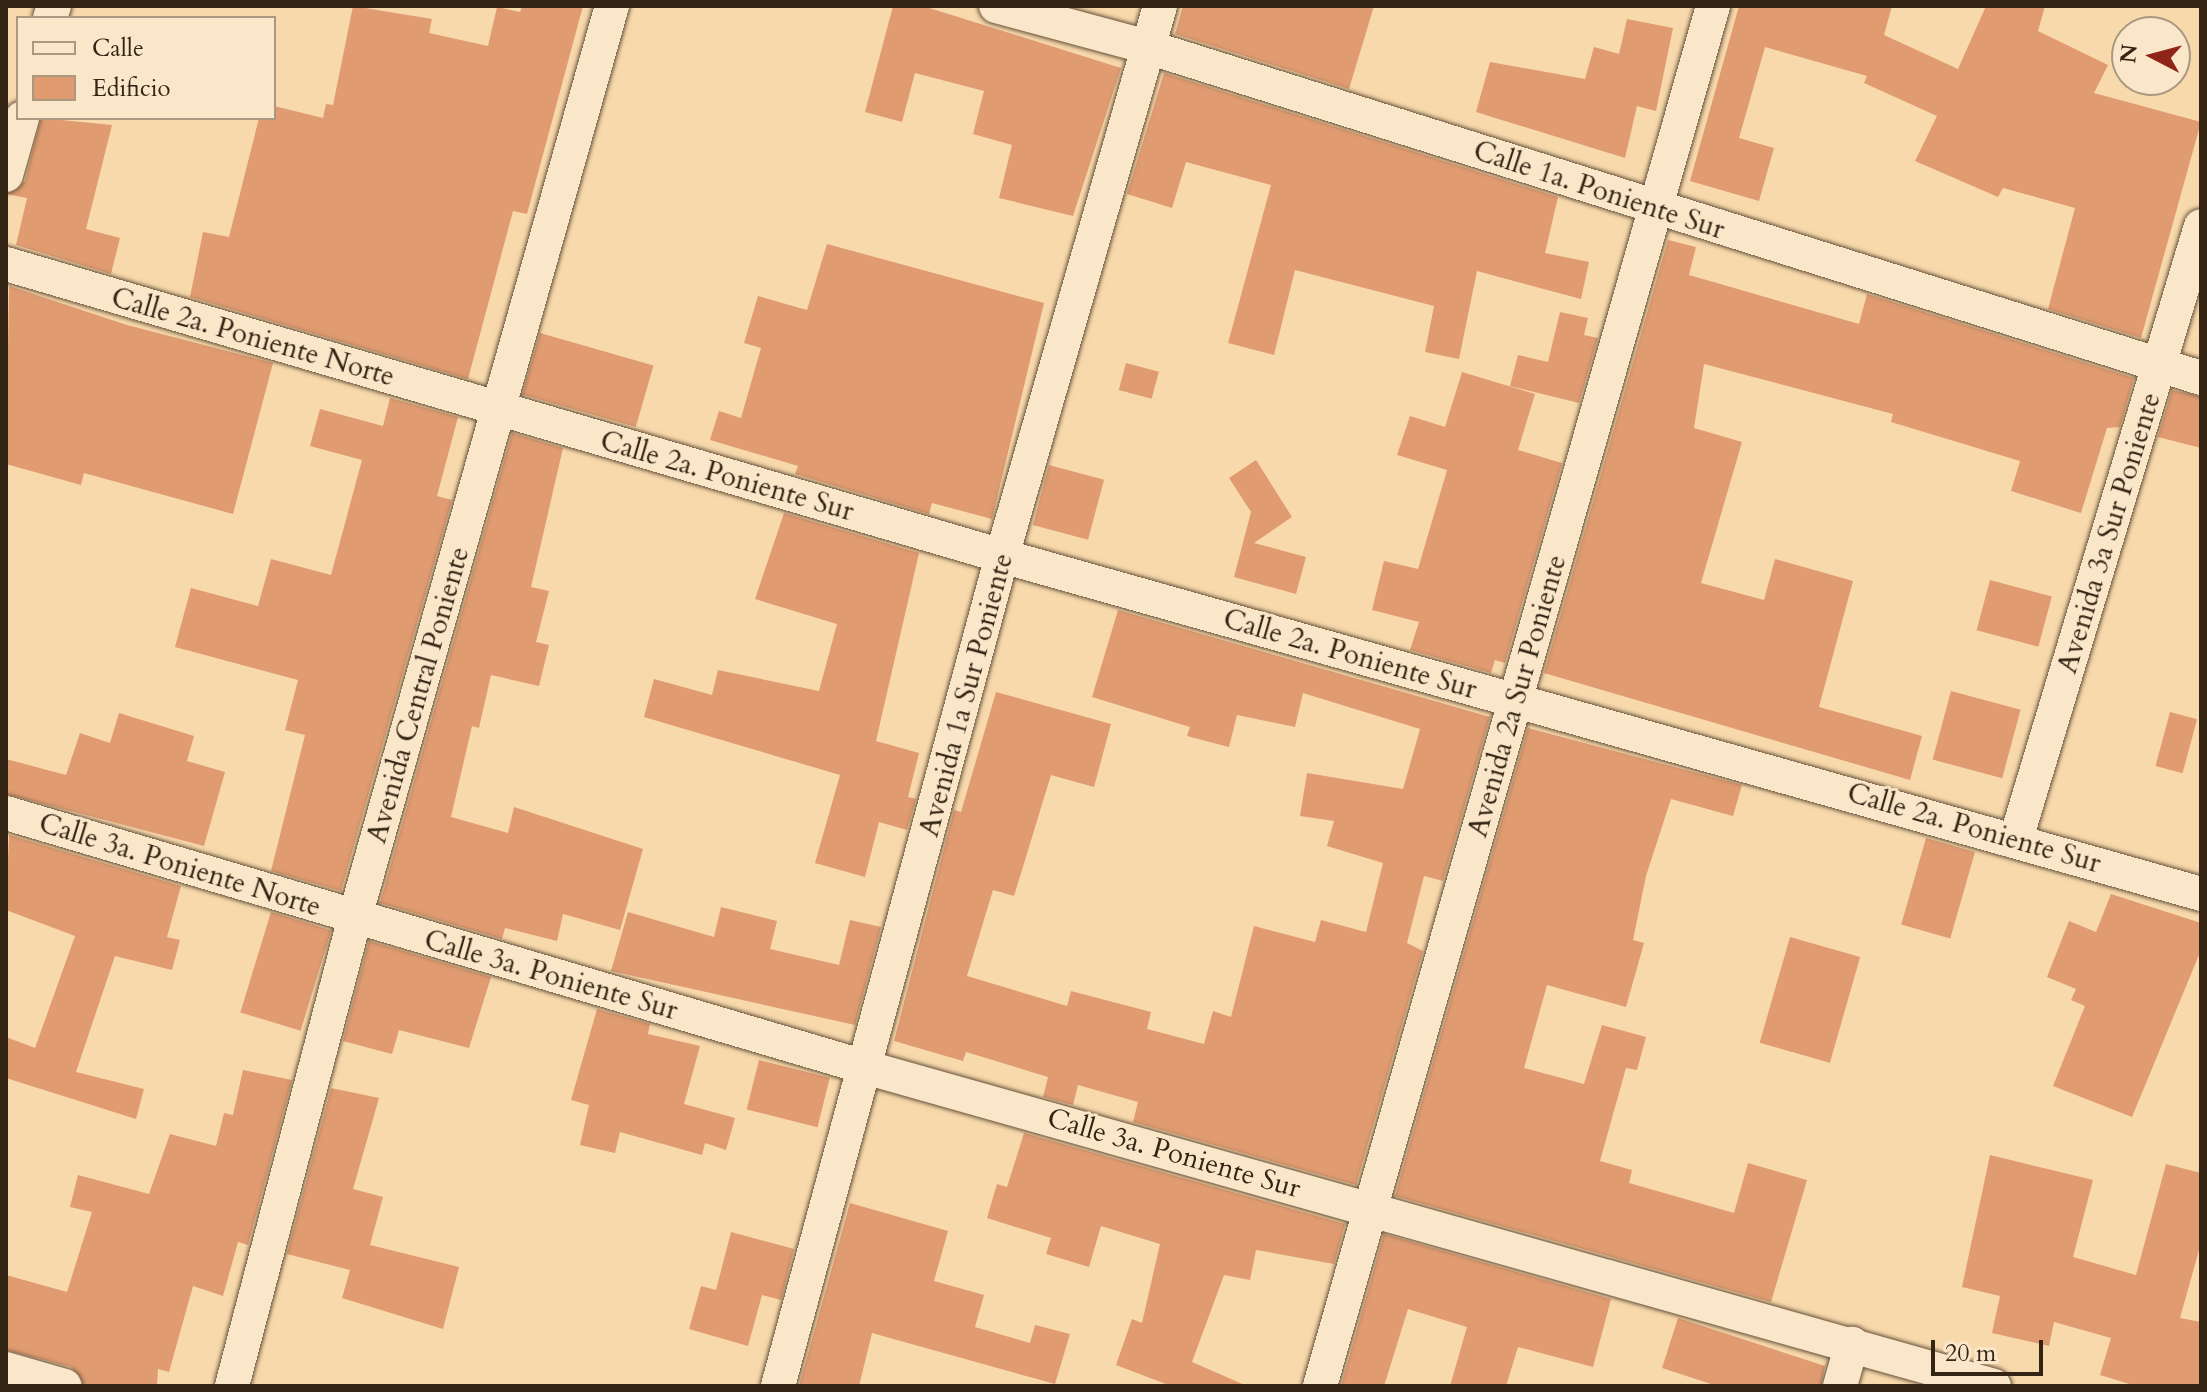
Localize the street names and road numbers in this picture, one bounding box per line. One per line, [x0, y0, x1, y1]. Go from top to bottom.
street label: Calle 1a. Poniente Sur [1469, 134, 1729, 246]
street label: Calle 2a. Poniente Norte [108, 280, 398, 394]
street label: Avenida 3a Sur Poniente [2050, 389, 2168, 677]
street label: Calle 2a. Poniente Sur [597, 424, 857, 528]
street label: Avenida Central Poniente [360, 543, 476, 847]
street label: Avenida 1a Sur Poniente [912, 550, 1020, 840]
street label: Avenida 2a Sur Poniente [1461, 551, 1573, 841]
street label: Calle 2a. Poniente Sur [1220, 602, 1480, 706]
street label: Calle 2a. Poniente Sur [1844, 776, 2104, 880]
street label: Calle 3a. Poniente Norte [35, 806, 325, 924]
street label: Calle 3a. Poniente Sur [421, 923, 681, 1027]
street label: Calle 3a. Poniente Sur [1044, 1101, 1304, 1205]

